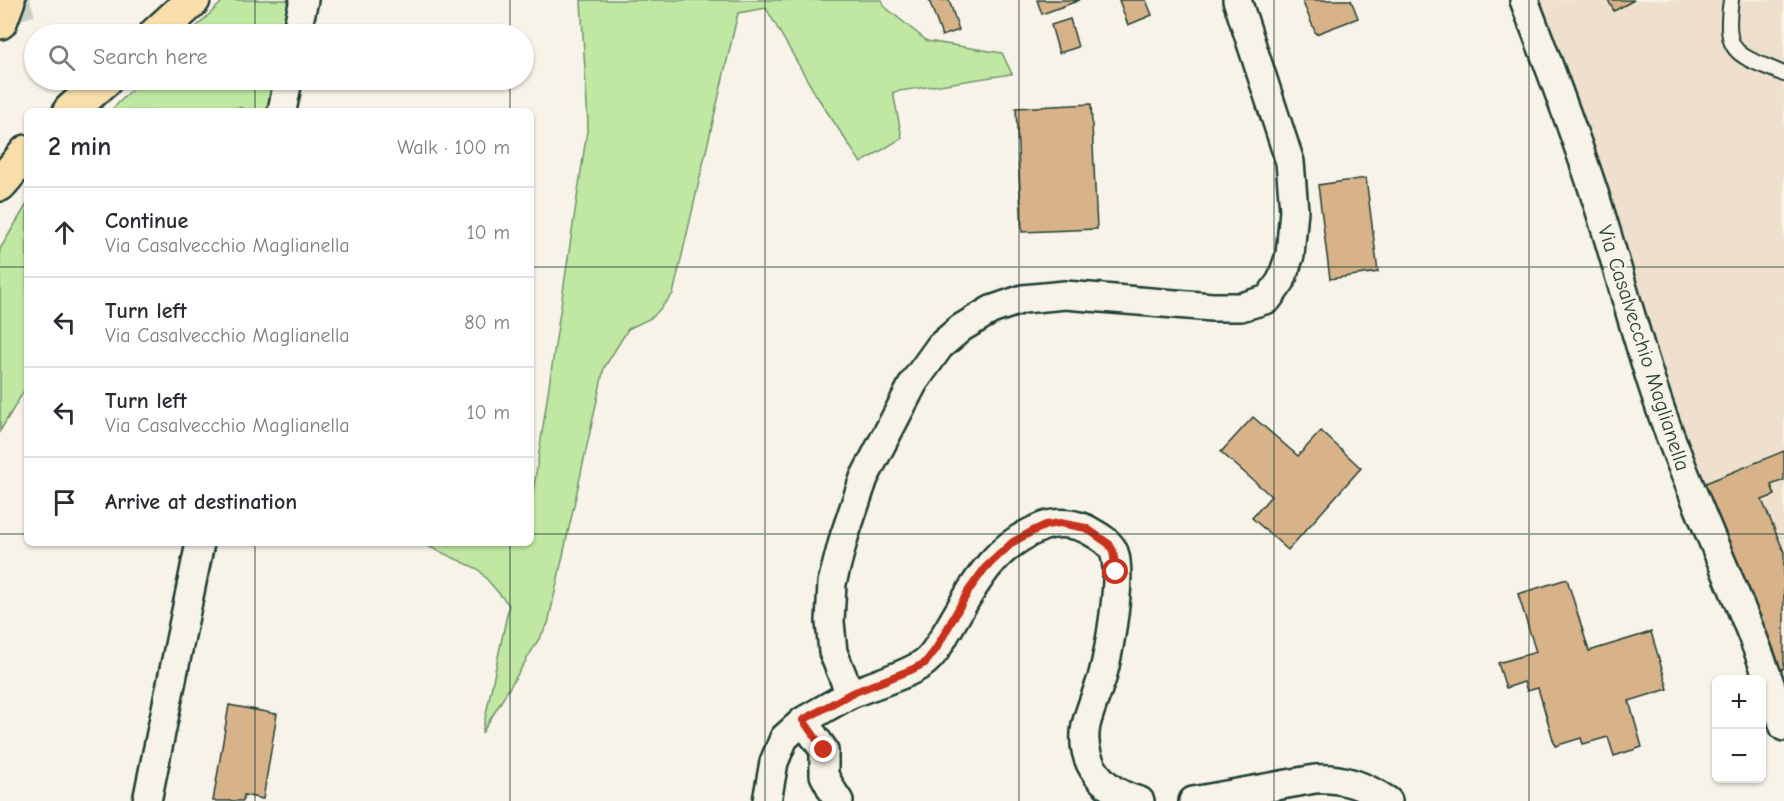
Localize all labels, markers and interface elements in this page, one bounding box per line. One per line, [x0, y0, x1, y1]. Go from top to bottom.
search box [24, 24, 534, 90]
icon: search [45, 41, 78, 74]
text: Search here [93, 44, 208, 70]
text: 2 min [48, 132, 111, 162]
text: Walk · 100 m [397, 136, 510, 159]
text: Continue [105, 208, 188, 234]
icon: ahead [48, 216, 81, 249]
text: 10 m [467, 221, 510, 244]
street label: Via Casalvecchio Maglianella [1593, 222, 1695, 474]
text: Via Casalvecchio Maglianella [105, 234, 350, 257]
text: Turn left [105, 298, 187, 324]
icon: left [48, 306, 81, 339]
text: 80 m [464, 311, 510, 334]
text: Via Casalvecchio Maglianella [105, 324, 350, 347]
text: Turn left [105, 388, 187, 414]
icon: left [48, 396, 81, 429]
text: 10 m [467, 401, 510, 424]
text: Via Casalvecchio Maglianella [105, 414, 350, 437]
icon: arrive [48, 486, 81, 519]
text: Arrive at destination [105, 489, 297, 515]
route start [1102, 558, 1128, 584]
map controls [1712, 675, 1766, 783]
button: + [1712, 675, 1766, 729]
button: − [1712, 729, 1766, 783]
route end [810, 736, 836, 762]

